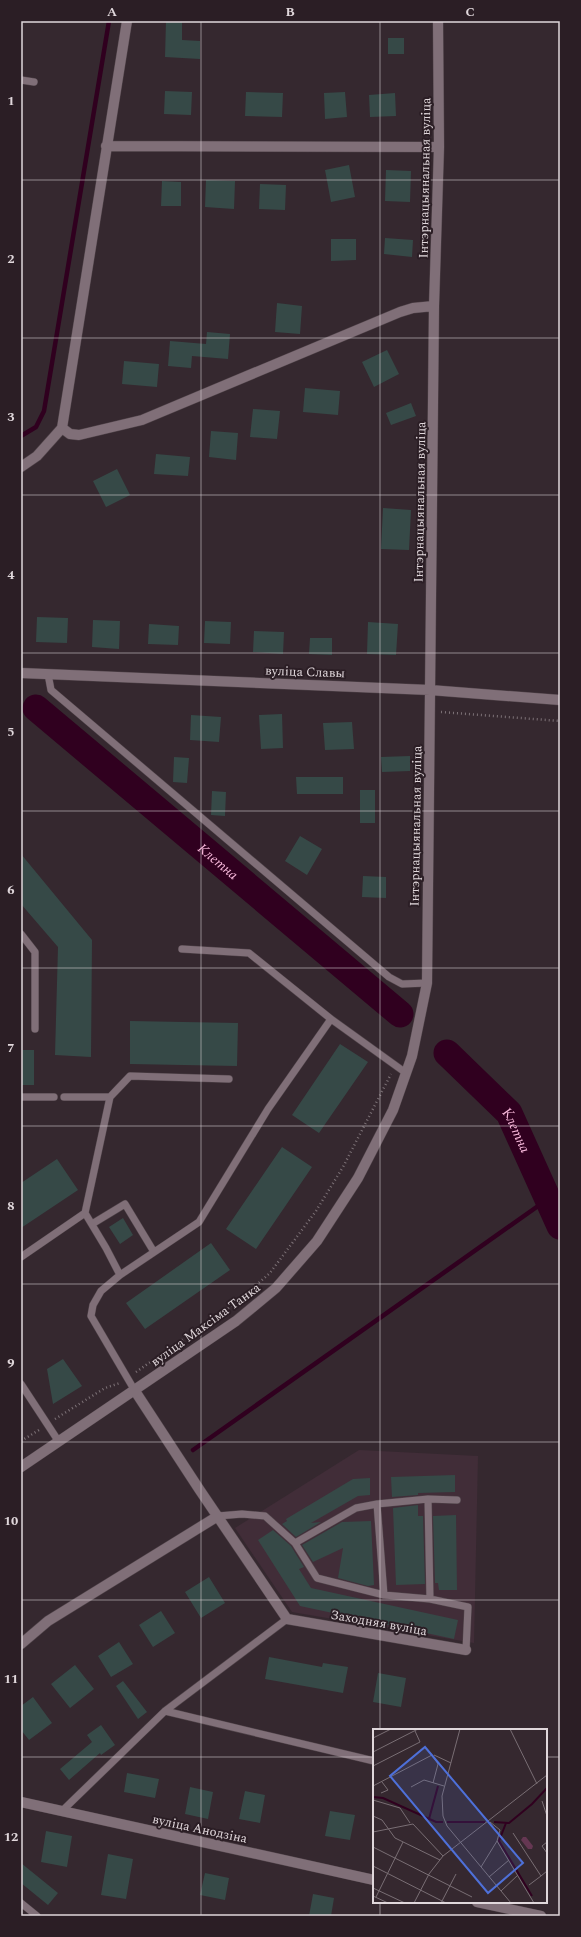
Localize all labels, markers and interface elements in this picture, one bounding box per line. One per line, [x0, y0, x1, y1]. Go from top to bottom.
text: A [107, 2, 117, 22]
text: B [285, 2, 295, 22]
text: C [465, 2, 475, 22]
text: 1 [7, 91, 15, 111]
street label: Інтэрнацыянальная вуліца [414, 97, 436, 259]
text: 2 [7, 249, 15, 269]
text: 3 [7, 407, 15, 427]
street label: Інтэрнацыянальная вуліца [409, 421, 431, 583]
text: 4 [7, 565, 15, 585]
street label: вуліца Славы [265, 661, 345, 683]
text: 5 [7, 722, 15, 742]
street label: Інтэрнацыянальная вуліца [405, 745, 427, 907]
water label: Клетна [193, 838, 243, 885]
text: 6 [7, 880, 15, 900]
text: 7 [7, 1038, 15, 1058]
water label: Клетна [498, 1102, 536, 1156]
text: 8 [7, 1196, 15, 1216]
street label: вуліца Максіма Танка [146, 1278, 265, 1372]
text: 9 [7, 1353, 15, 1373]
text: 10 [4, 1511, 18, 1531]
street label: Заходняя вуліца [329, 1605, 429, 1641]
text: 11 [4, 1669, 18, 1689]
inset map [373, 1729, 547, 1903]
street label: вуліца Анодзіна [151, 1809, 250, 1849]
text: 12 [4, 1827, 18, 1847]

